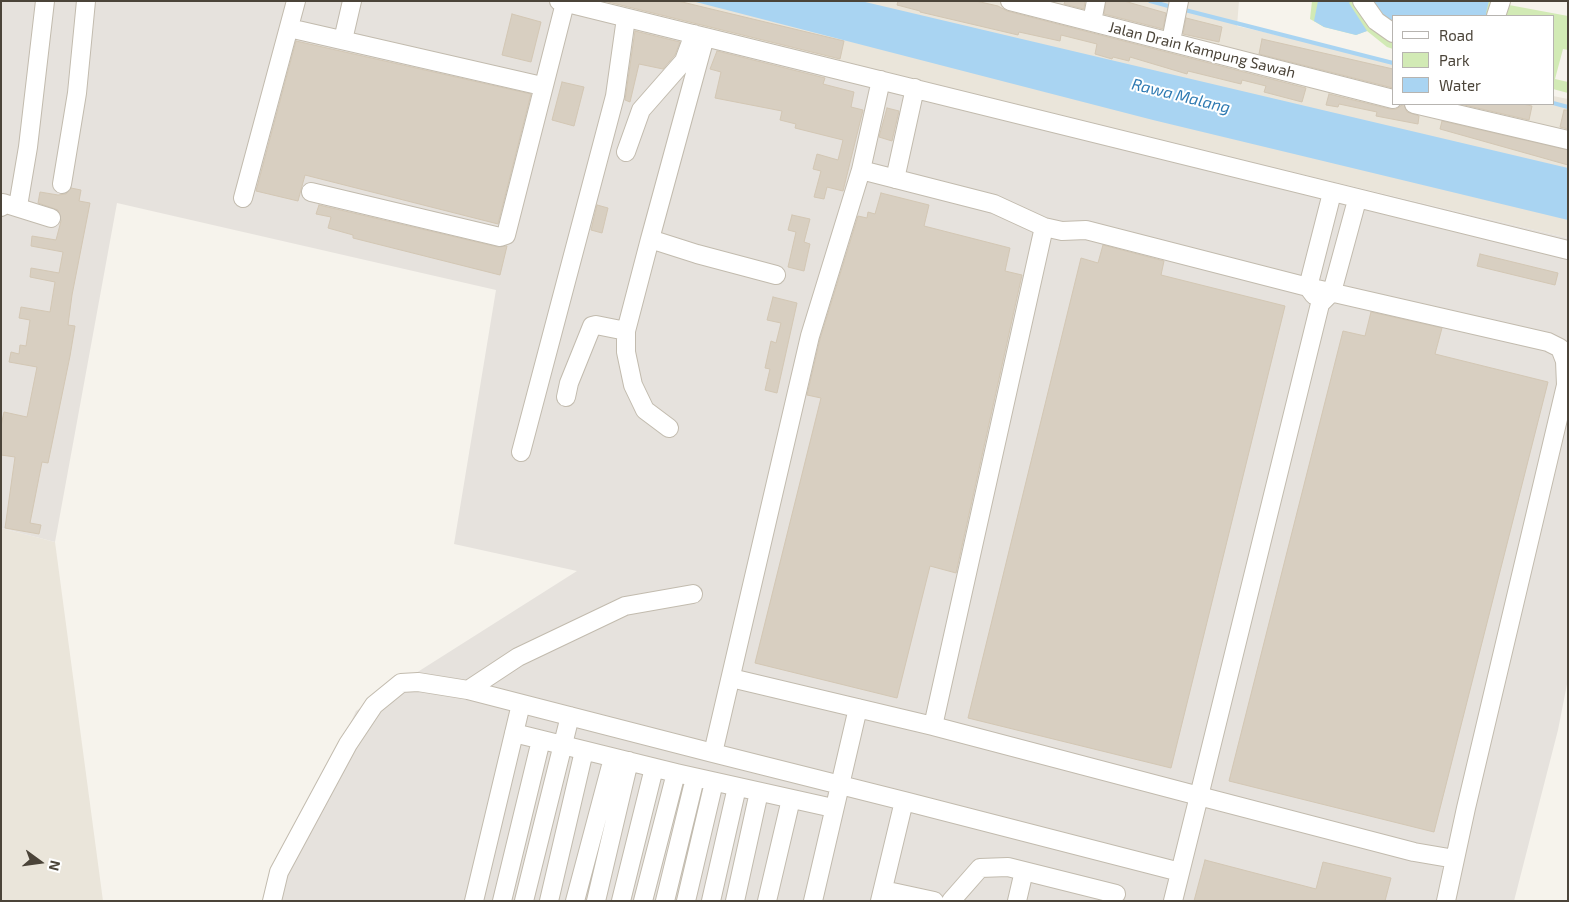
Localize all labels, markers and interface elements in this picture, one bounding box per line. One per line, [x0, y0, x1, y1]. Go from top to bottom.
legend [1392, 15, 1554, 105]
street label: Jalan Drain Kampung Sawah [1107, 18, 1297, 82]
text: Road [1439, 26, 1474, 44]
text: Park [1439, 51, 1470, 69]
water label: Rawa Malang [1130, 74, 1232, 118]
text: Water [1439, 76, 1481, 94]
north arrow [15, 837, 65, 887]
text: N [46, 859, 65, 873]

